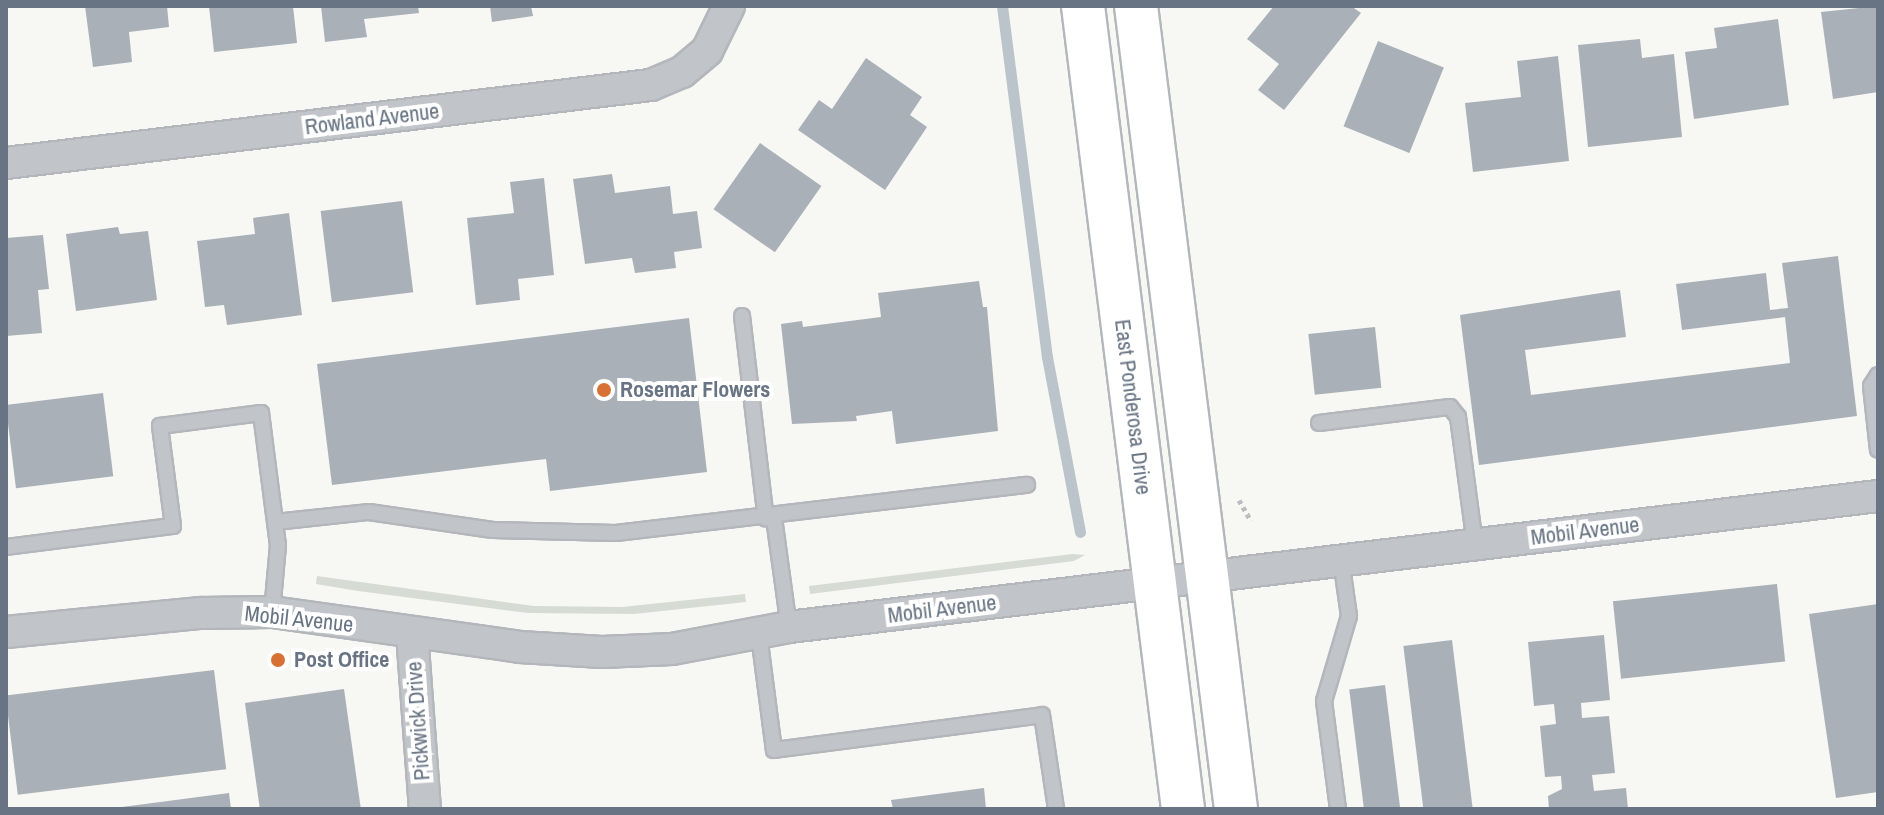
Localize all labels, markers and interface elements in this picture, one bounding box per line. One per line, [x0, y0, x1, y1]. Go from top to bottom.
street label: Rowland Avenue [303, 98, 441, 140]
street label: East Ponderosa Drive [1109, 318, 1157, 496]
place label: Rosemar Flowers [620, 377, 770, 403]
marker: Rosemar Flowers [595, 381, 613, 399]
street label: Mobil Avenue [1529, 511, 1641, 551]
street label: Mobil Avenue [886, 589, 998, 629]
street label: Mobil Avenue [243, 600, 355, 638]
place label: Post Office [294, 647, 389, 673]
marker: Post Office [269, 651, 287, 669]
street label: Pickwick Drive [401, 661, 435, 781]

